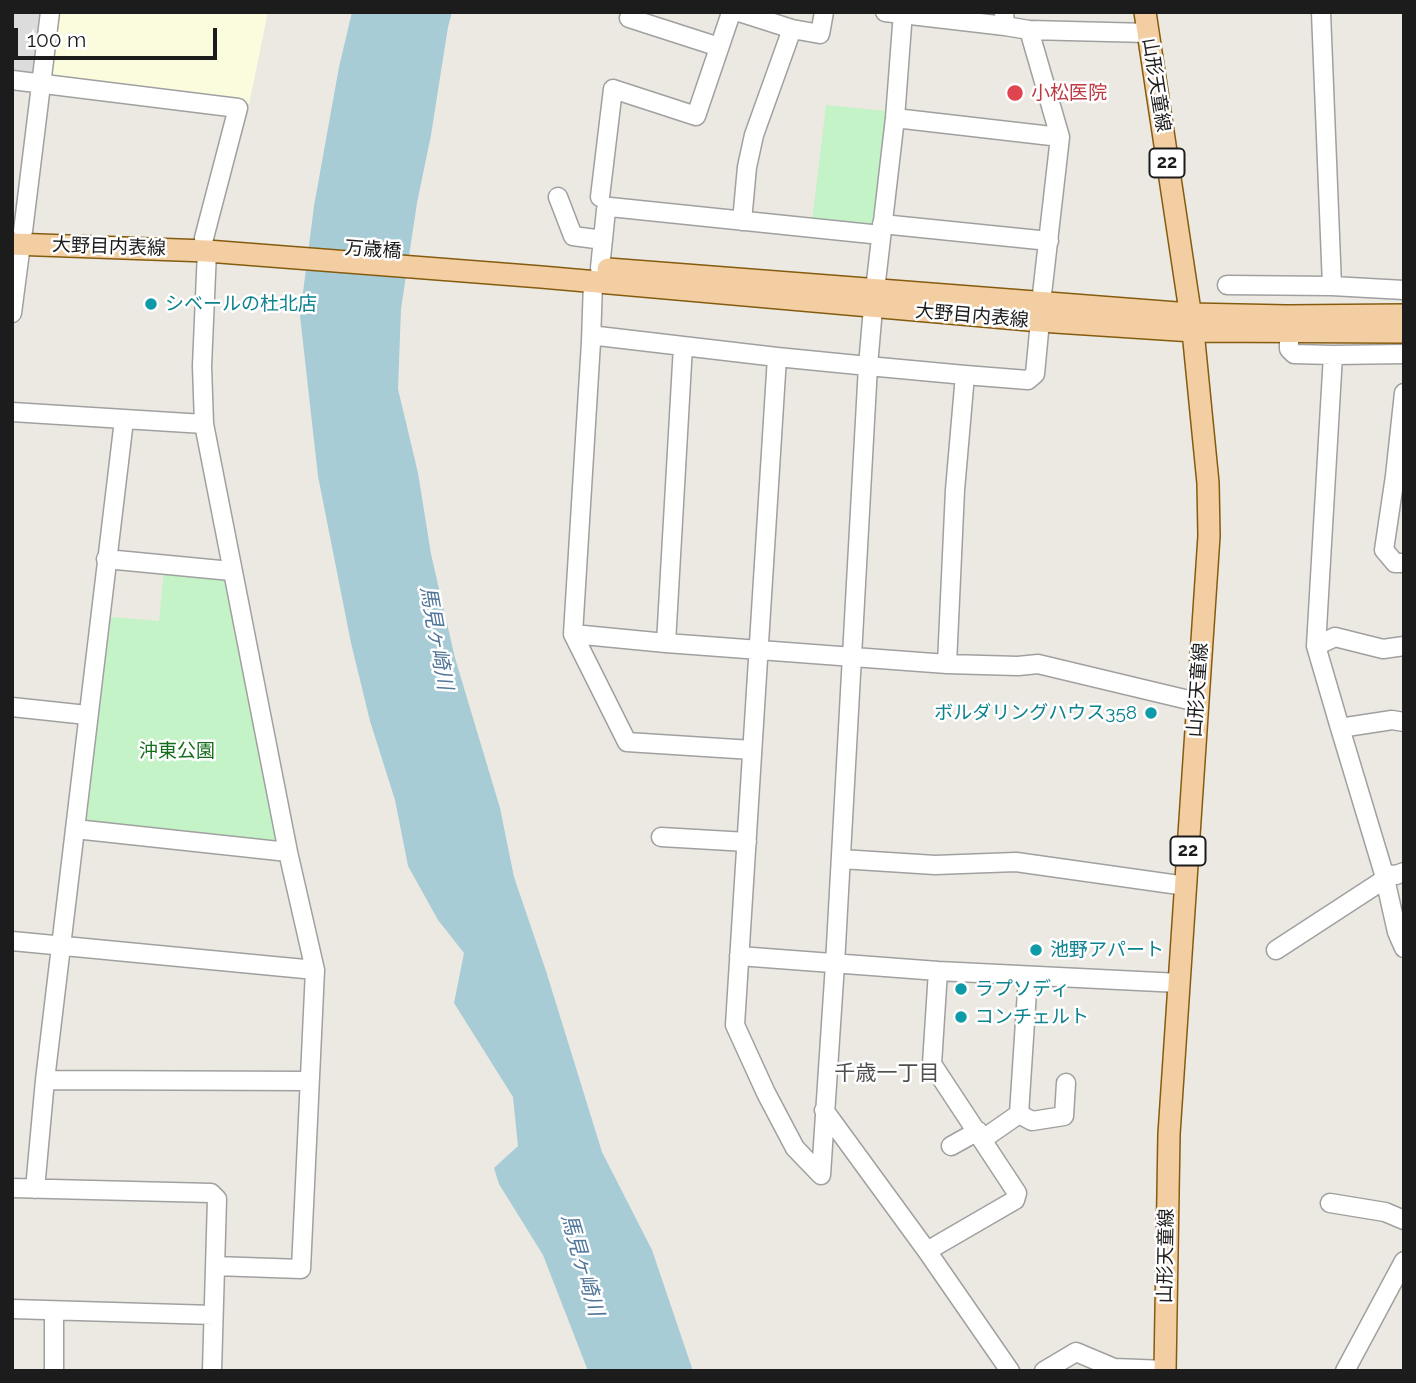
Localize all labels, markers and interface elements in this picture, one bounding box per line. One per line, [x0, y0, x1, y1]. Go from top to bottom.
scale bar [18, 14, 220, 58]
text: 100 m [27, 27, 86, 52]
street label: 山形天童線 [1137, 36, 1175, 134]
place label: 小松医院 [1031, 82, 1107, 104]
marker: 小松医院 [1005, 83, 1025, 103]
road number: 22 [1150, 148, 1184, 178]
street label: 大野目内表線 [52, 234, 166, 260]
street label: 万歳橋 [344, 237, 402, 263]
place label: シベールの杜北店 [165, 293, 317, 315]
marker: シベールの杜北店 [143, 296, 159, 312]
street label: 大野目内表線 [914, 300, 1030, 332]
water label: 馬見ヶ崎川 [414, 584, 458, 692]
street label: 山形天童線 [1183, 642, 1213, 738]
place label: ボルダリングハウス358 [934, 702, 1137, 724]
marker: ボルダリングハウス358 [1143, 705, 1159, 721]
park label: 沖東公園 [139, 740, 215, 762]
road number: 22 [1170, 836, 1206, 866]
place label: 池野アパート [1050, 939, 1164, 961]
marker: 池野アパート [1028, 942, 1044, 958]
place label: ラプソディ [975, 978, 1070, 1000]
marker: ラプソディ [953, 981, 969, 997]
place label: コンチェルト [975, 1006, 1089, 1028]
marker: コンチェルト [953, 1009, 969, 1025]
district label: 千歳一丁目 [835, 1061, 939, 1087]
street label: 山形天童線 [1154, 1208, 1178, 1304]
water label: 馬見ヶ崎川 [555, 1211, 609, 1319]

